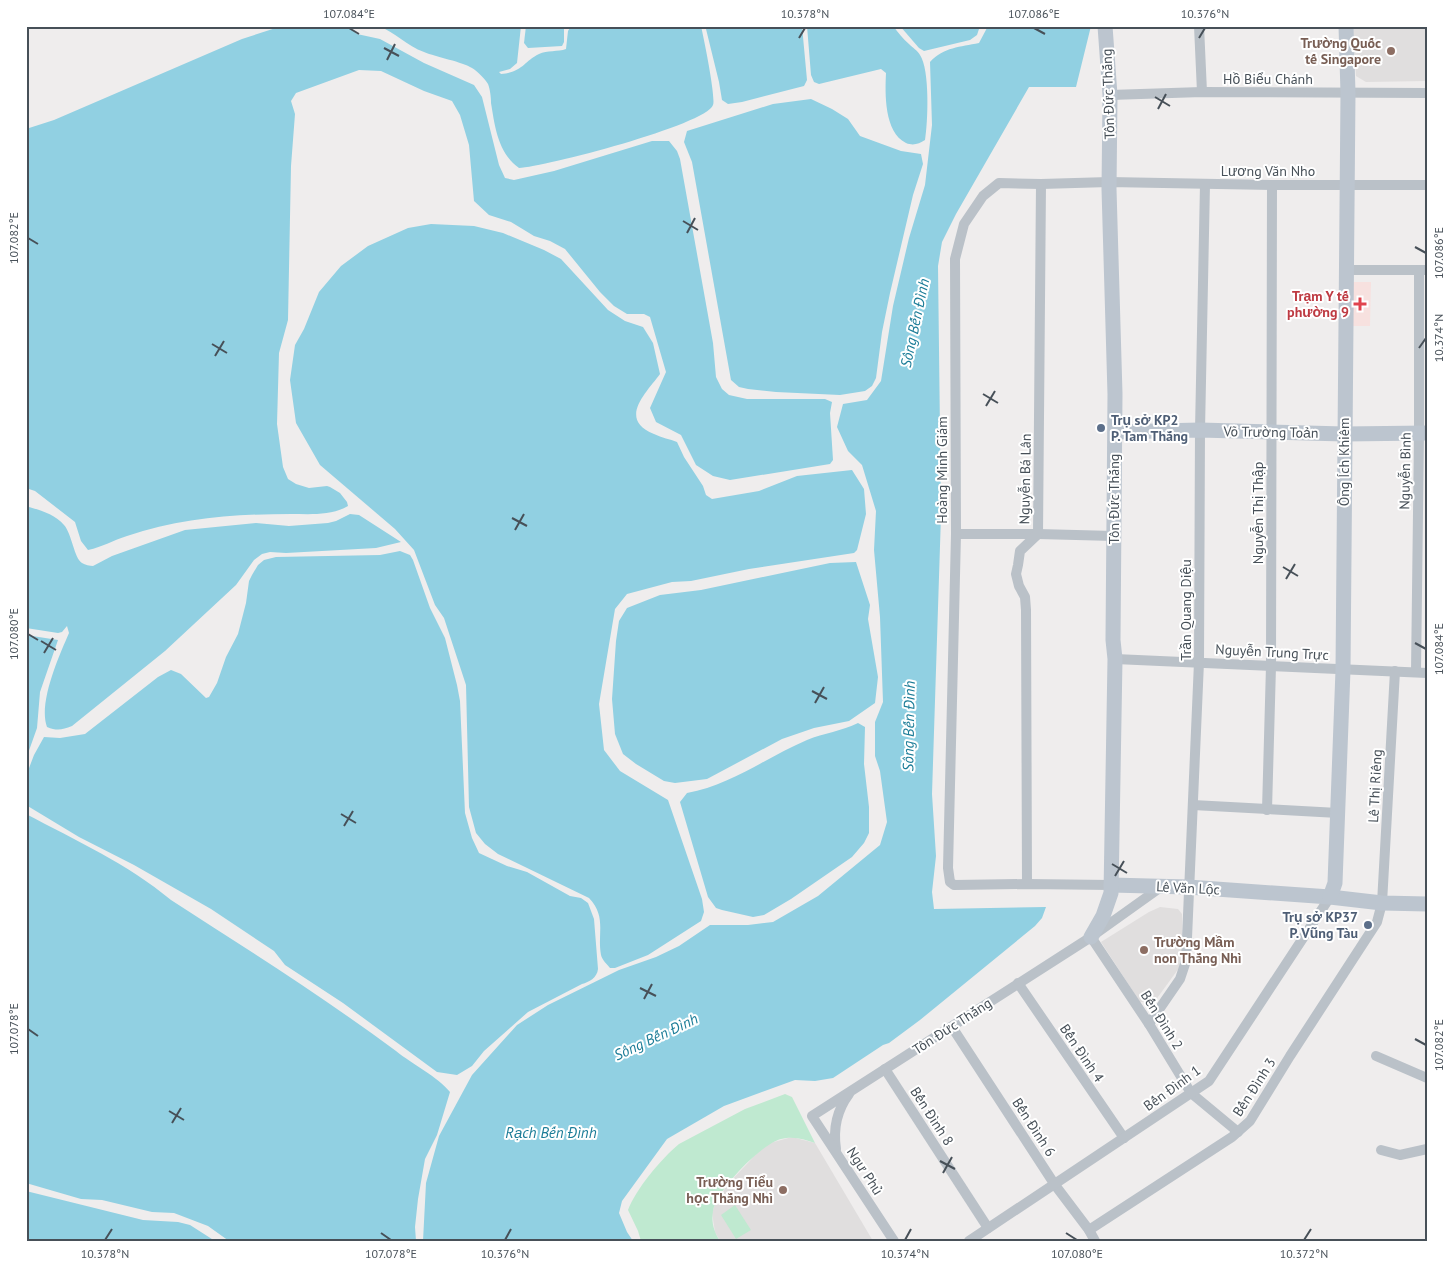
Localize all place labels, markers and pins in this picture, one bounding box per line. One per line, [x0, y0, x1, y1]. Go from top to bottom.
place label: Trường Quốc tế Singapore [1301, 34, 1381, 68]
marker: Trường Quốc tế Singapore [1385, 45, 1397, 57]
place label: Trạm Y tế phường 9 [1287, 287, 1349, 321]
marker: Trạm Y tế phường 9 [1353, 297, 1367, 311]
place label: Trụ sở KP2 P. Tam Thắng [1111, 411, 1188, 445]
marker: Trụ sở KP2 P. Tam Thắng [1095, 422, 1107, 434]
place label: Trụ sở KP37 P. Vũng Tàu [1283, 908, 1358, 942]
marker: Trụ sở KP37 P. Vũng Tàu [1362, 919, 1374, 931]
place label: Trường Mầm non Thắng Nhì [1154, 933, 1242, 967]
marker: Trường Mầm non Thắng Nhì [1138, 944, 1150, 956]
place label: Trường Tiểu học Thắng Nhì [686, 1173, 773, 1207]
marker: Trường Tiểu học Thắng Nhì [777, 1184, 789, 1196]

